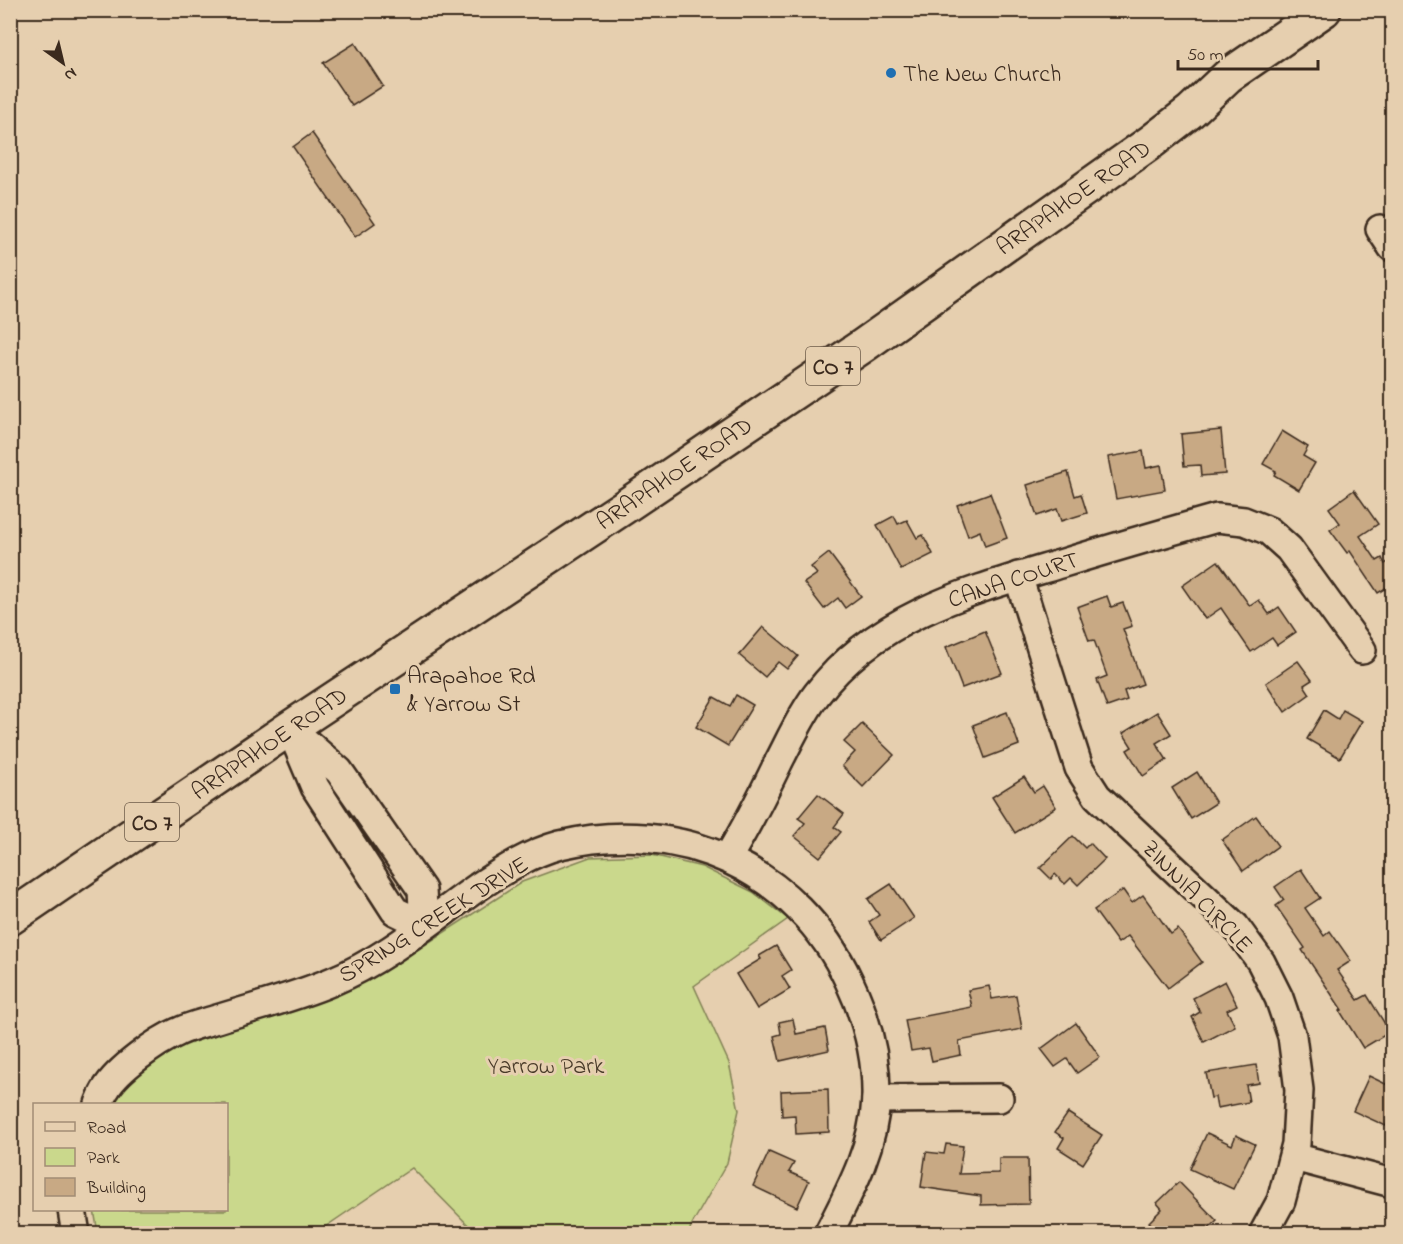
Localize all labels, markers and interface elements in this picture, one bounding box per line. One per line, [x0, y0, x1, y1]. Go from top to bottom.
north arrow [33, 33, 93, 93]
scale bar [1178, 33, 1318, 71]
text: 50 m [1187, 43, 1224, 69]
place label: The New Church [903, 58, 1061, 93]
text: N [59, 61, 81, 87]
marker: The New Church [884, 66, 898, 80]
street label: ARAPAHOE ROAD [990, 133, 1159, 266]
road number: CO 7 [806, 347, 860, 385]
street label: ARAPAHOE ROAD [590, 410, 761, 540]
street label: CANA COURT [944, 544, 1084, 619]
place label: Arapahoe Rd & Yarrow St [407, 660, 536, 723]
street label: ARAPAHOE ROAD [185, 680, 356, 810]
marker: Arapahoe Rd & Yarrow St [388, 682, 402, 696]
road number: CO 7 [125, 803, 179, 841]
street label: ZINNIA CIRCLE [1133, 833, 1260, 963]
street label: SPRING CREEK DRIVE [333, 848, 536, 994]
park label: Yarrow Park [488, 1050, 605, 1085]
legend [33, 1103, 228, 1211]
text: Road [87, 1116, 126, 1142]
text: Park [87, 1146, 120, 1172]
text: Building [86, 1176, 146, 1203]

